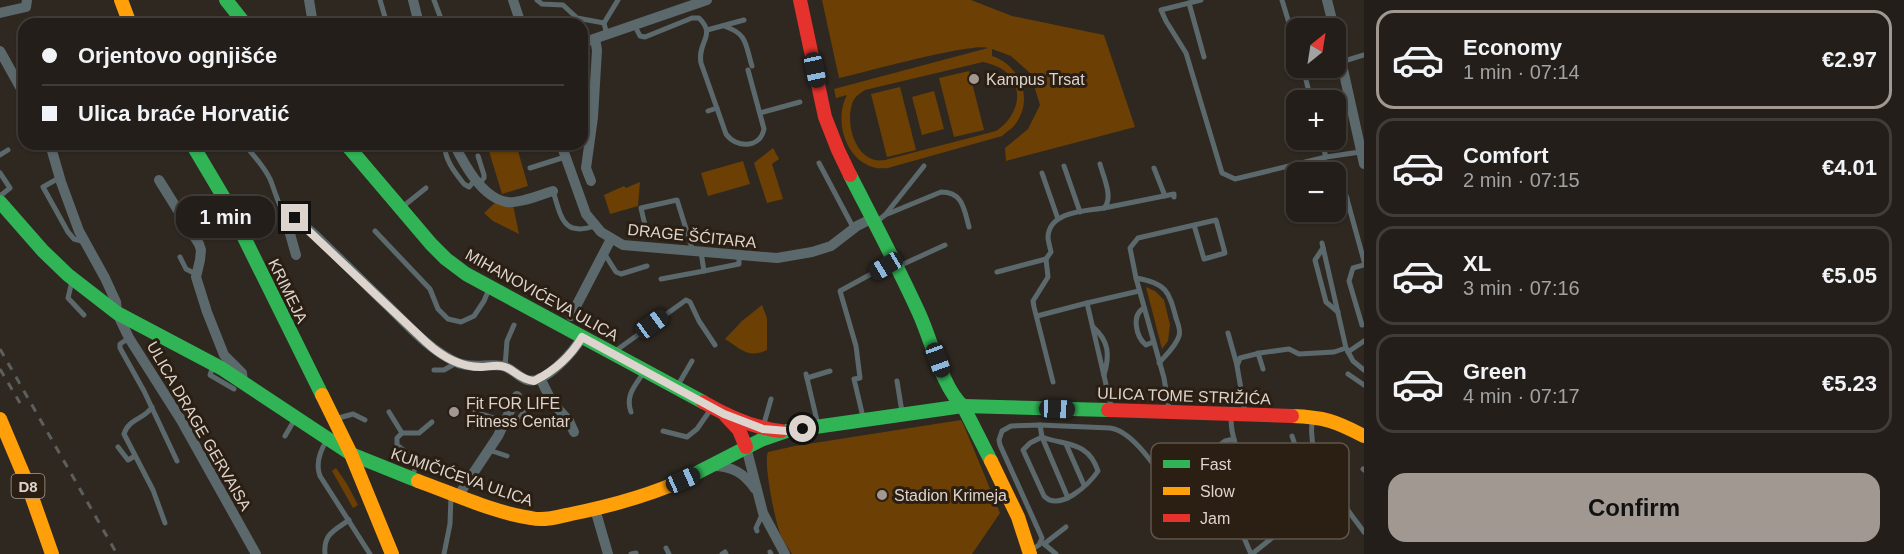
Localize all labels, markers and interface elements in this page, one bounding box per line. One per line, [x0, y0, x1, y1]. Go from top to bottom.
north arrow [1286, 18, 1346, 78]
map controls [1286, 18, 1346, 222]
icon: car [1391, 33, 1445, 87]
text: Economy [1463, 35, 1562, 60]
text: Orjentovo ognjišće [78, 43, 277, 68]
text: €2.97 [1822, 47, 1877, 72]
car [802, 51, 828, 89]
text: 1 min · 07:14 [1463, 61, 1580, 83]
place label: Kampus Trsat [986, 71, 1085, 88]
marker: Kampus Trsat [967, 72, 981, 86]
button: + [1286, 90, 1346, 150]
text: Ulica braće Horvatić [78, 101, 290, 126]
icon: car [1391, 141, 1445, 195]
text: Comfort [1463, 143, 1549, 168]
text: €4.01 [1822, 155, 1877, 180]
button: − [1286, 162, 1346, 222]
text: 2 min · 07:15 [1463, 169, 1580, 191]
callout: 1 min [175, 197, 274, 239]
route end [281, 204, 308, 231]
text: 1 min [199, 206, 252, 228]
street label: DRAGE ŠĆITARA [627, 220, 758, 251]
street label: MIHANOVIĆEVA ULICA [463, 245, 622, 344]
car [866, 249, 906, 283]
icon: car [1391, 249, 1445, 303]
text: XL [1463, 251, 1491, 276]
street label: KRIMEJA [265, 256, 311, 326]
text: €5.05 [1822, 263, 1877, 288]
text: 3 min · 07:16 [1463, 277, 1580, 299]
car [632, 306, 672, 342]
street label: ULICA DRAGE GERVAISA [144, 338, 255, 514]
car [923, 340, 953, 380]
icon: car [1391, 357, 1445, 411]
text: Green [1463, 359, 1527, 384]
text: €5.23 [1822, 371, 1877, 396]
street label: ULICA TOME STRIŽIĆA [1097, 383, 1271, 408]
text: 4 min · 07:17 [1463, 385, 1580, 407]
place label: Fit FOR LIFE Fitness Centar [466, 395, 571, 430]
car [1039, 399, 1075, 419]
marker: Fit FOR LIFE Fitness Centar [447, 405, 461, 419]
route start [789, 415, 816, 442]
legend [1151, 443, 1349, 539]
street label: KUMIČIĆEVA ULICA [389, 444, 536, 509]
text: Fast [1200, 456, 1232, 473]
car [663, 464, 703, 496]
button: Confirm [1388, 473, 1880, 542]
road number: D8 [12, 474, 44, 498]
text: Slow [1200, 483, 1235, 500]
place label: Stadion Krimeja [894, 487, 1007, 504]
marker: Stadion Krimeja [875, 488, 889, 502]
text: Jam [1200, 510, 1230, 527]

